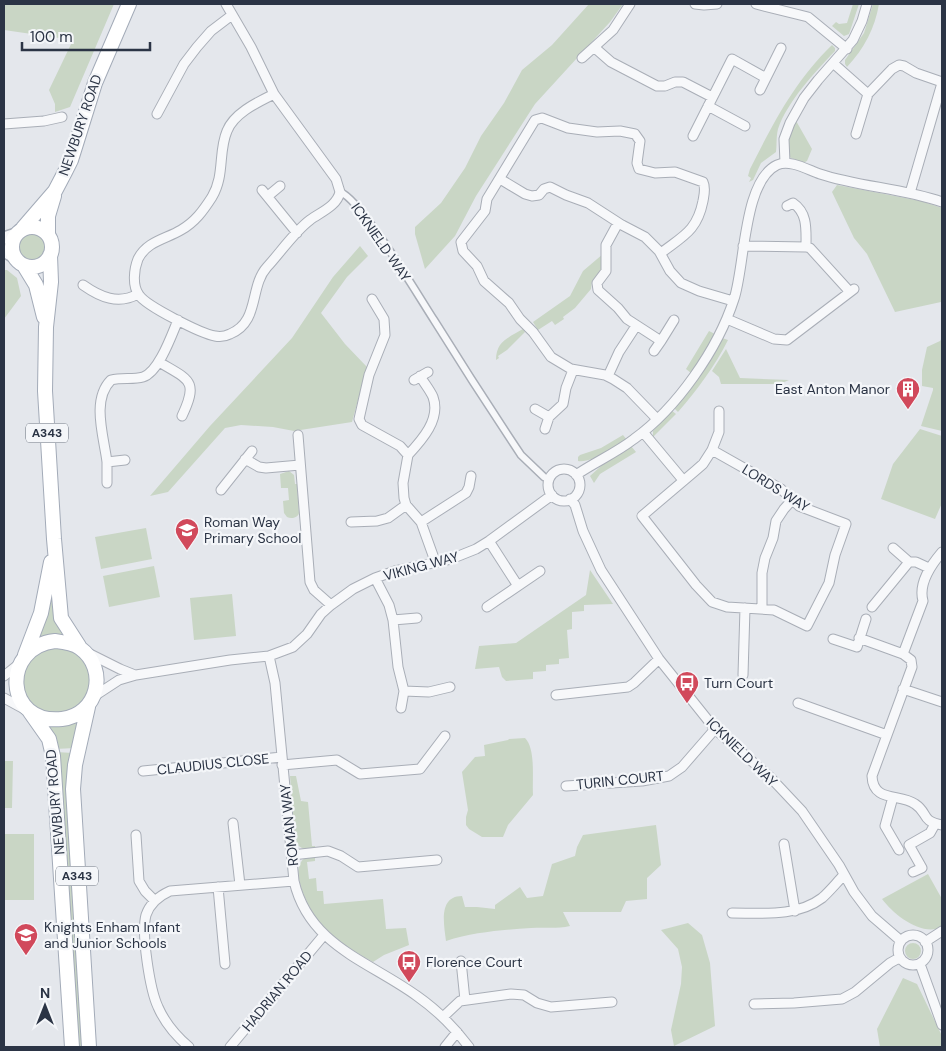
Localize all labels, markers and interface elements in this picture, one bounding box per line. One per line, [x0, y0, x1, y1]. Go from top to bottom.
scale bar [22, 20, 150, 52]
text: 100 m [30, 27, 73, 47]
street label: NEWBURY ROAD [54, 72, 106, 178]
street label: ICKNIELD WAY [347, 199, 415, 285]
building icon: East Anton Manor [895, 376, 921, 410]
place label: East Anton Manor [775, 380, 890, 398]
road number: A343 [26, 423, 68, 442]
street label: LORDS WAY [739, 460, 813, 516]
place label: Roman Way Primary School [204, 513, 301, 547]
school or university icon: Roman Way Primary School [174, 517, 200, 551]
street label: VIKING WAY [381, 547, 461, 585]
bus stop icon: Turn Court [674, 670, 700, 704]
place label: Turn Court [704, 674, 773, 692]
street label: ICKNIELD WAY [703, 714, 781, 790]
street label: NEWBURY ROAD [41, 748, 69, 856]
street label: CLAUDIUS CLOSE [156, 749, 270, 779]
street label: TURIN COURT [575, 766, 665, 794]
street label: ROMAN WAY [276, 783, 302, 867]
road number: A343 [56, 866, 98, 886]
place label: Knights Enham Infant and Junior Schools [44, 918, 180, 952]
school or university icon: Knights Enham Infant and Junior Schools [13, 922, 39, 956]
street label: HADRIAN ROAD [238, 947, 316, 1035]
bus stop icon: Florence Court [396, 949, 422, 983]
place label: Florence Court [426, 953, 523, 971]
north arrow [20, 981, 70, 1031]
text: N [40, 984, 50, 1002]

